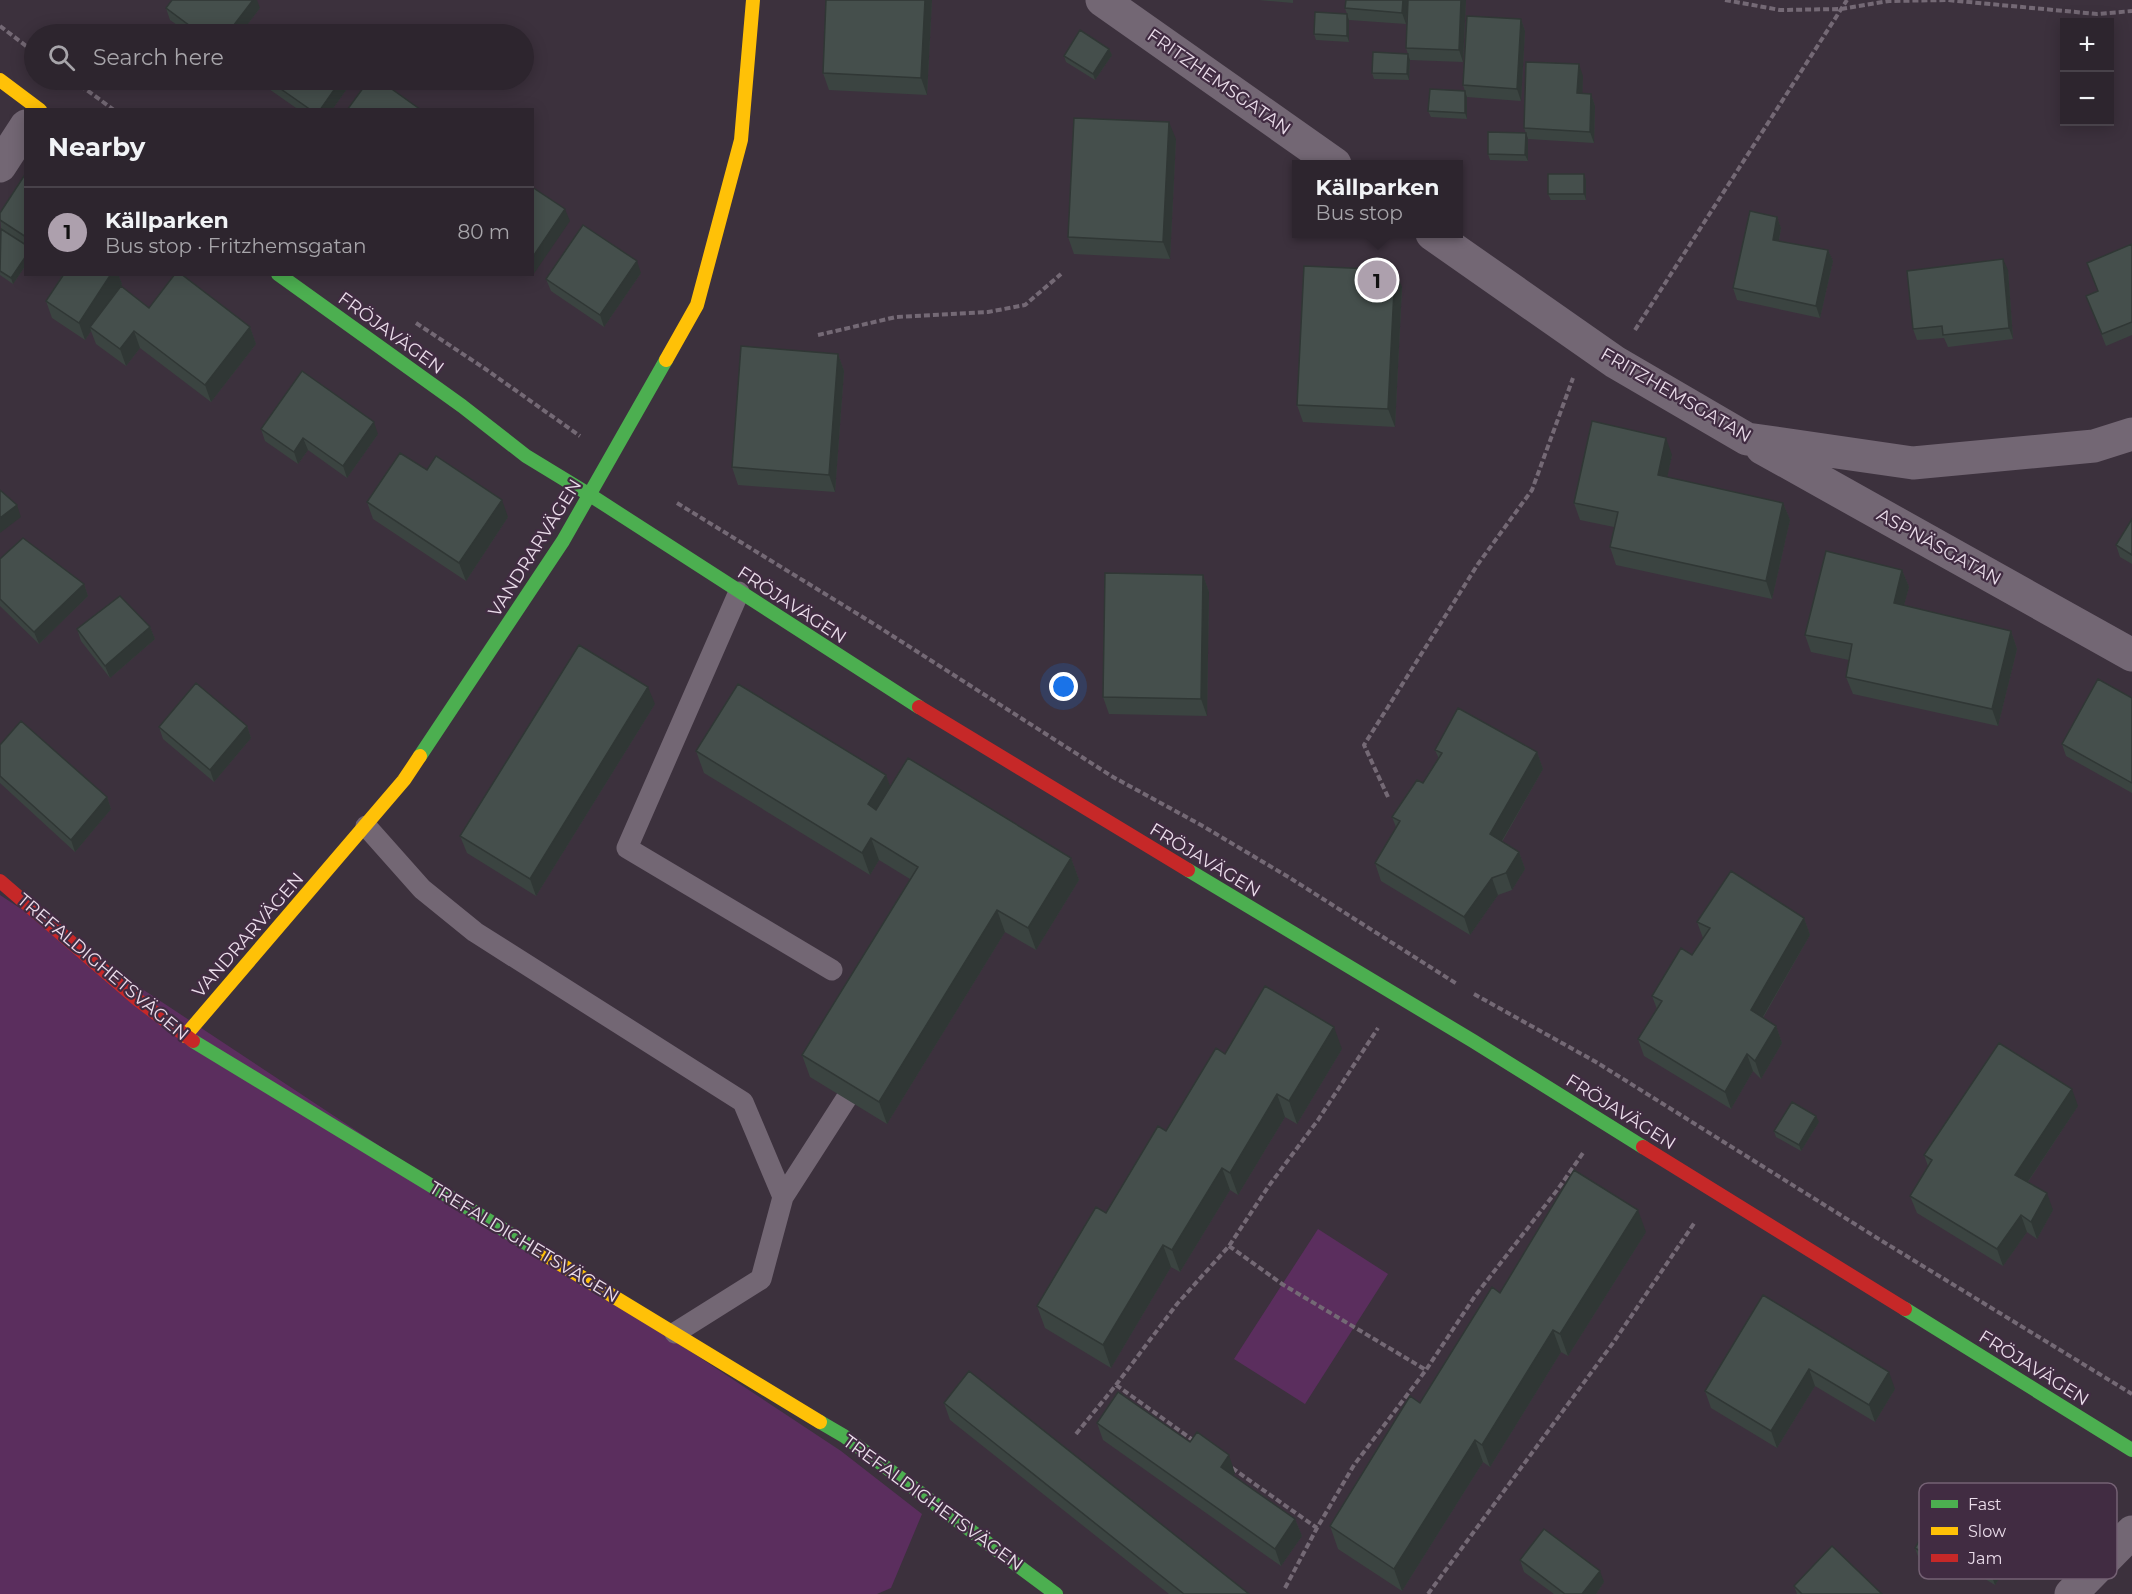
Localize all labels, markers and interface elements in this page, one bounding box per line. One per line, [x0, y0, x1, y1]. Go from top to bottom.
map controls [2060, 18, 2114, 126]
button: + [2060, 18, 2114, 72]
search box [24, 24, 534, 90]
street label: FRITZHEMSGATAN [1143, 24, 1295, 140]
icon: search [45, 41, 78, 74]
text: Search here [93, 44, 224, 71]
button: − [2060, 72, 2114, 126]
text: Nearby [48, 131, 145, 163]
popup [1292, 160, 1463, 238]
text: Källparken [1316, 174, 1439, 201]
text: Bus stop [1316, 201, 1403, 225]
text: Källparken [105, 207, 229, 234]
text: 1 [64, 220, 71, 244]
text: 80 m [458, 220, 510, 244]
text: Bus stop · Fritzhemsgatan [105, 234, 367, 258]
pin: 1 [1358, 258, 1396, 302]
street label: FRÖJAVÄGEN [334, 287, 448, 379]
street label: FRITZHEMSGATAN [1597, 343, 1755, 447]
street label: VANDRARVÄGEN [484, 475, 586, 621]
street label: ASPNÄSGATAN [1873, 504, 2005, 590]
street label: FRÖJAVÄGEN [733, 562, 851, 648]
your location [1049, 672, 1078, 701]
street label: FRÖJAVÄGEN [1146, 818, 1264, 902]
street label: VANDRARVÄGEN [188, 868, 308, 1002]
street label: TREFALDIGHETSVÄGEN [13, 889, 193, 1045]
street label: FRÖJAVÄGEN [1562, 1069, 1680, 1155]
street label: TREFALDIGHETSVÄGEN [425, 1177, 623, 1307]
street label: FRÖJAVÄGEN [1975, 1325, 2093, 1411]
street label: TREFALDIGHETSVÄGEN [839, 1430, 1027, 1576]
legend [1919, 1483, 2117, 1579]
text: Fast [1968, 1495, 2002, 1514]
text: Slow [1968, 1522, 2006, 1541]
text: Jam [1967, 1549, 2002, 1568]

